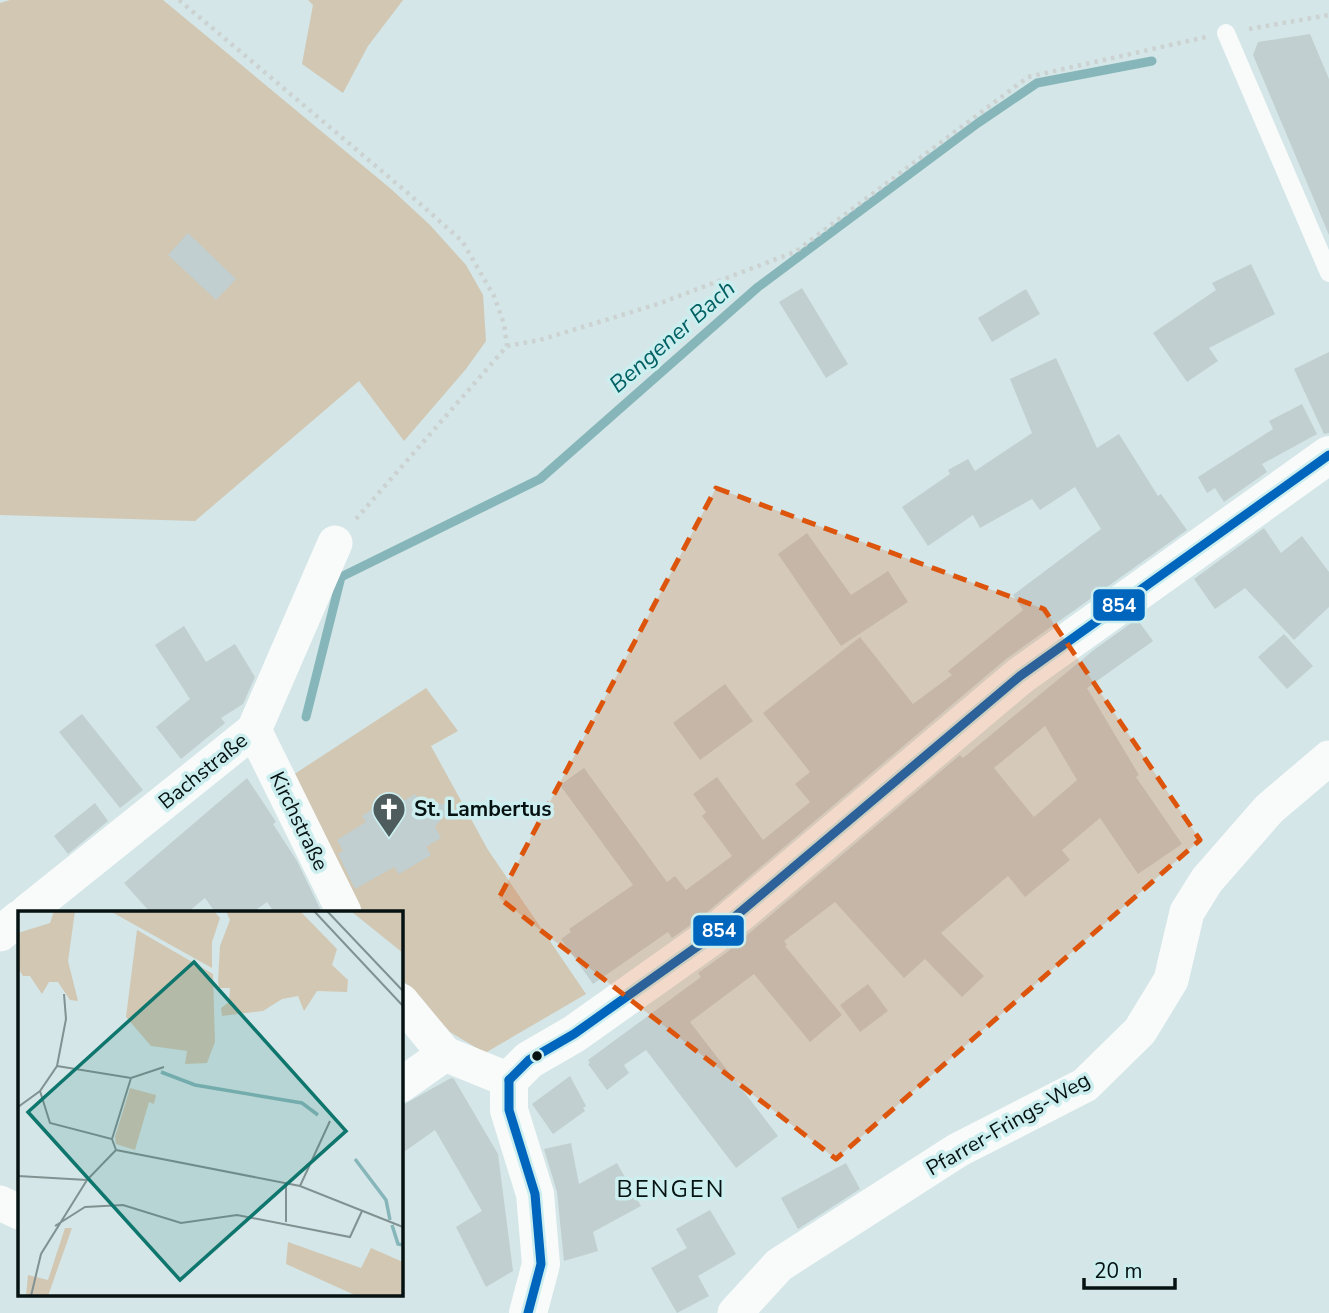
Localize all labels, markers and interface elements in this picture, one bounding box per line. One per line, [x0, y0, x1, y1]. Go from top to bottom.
water label: Bengener Bach [603, 273, 742, 400]
line badge: 854 [1092, 588, 1146, 622]
text: 854 [1102, 593, 1136, 619]
street label: Bachstraße [153, 726, 253, 816]
street label: Kirchstraße [263, 767, 335, 875]
church icon: St. Lambertus [370, 790, 408, 839]
place label: St. Lambertus [414, 795, 551, 823]
inset map [18, 911, 402, 1296]
line badge: 854 [692, 914, 745, 947]
text: 854 [702, 918, 736, 944]
unlabelled marker [530, 1049, 544, 1063]
street label: Pfarrer-Frings-Weg [921, 1066, 1095, 1182]
district label: BENGEN [616, 1173, 726, 1205]
scale bar [1084, 1246, 1175, 1290]
text: 20 m [1094, 1257, 1143, 1285]

